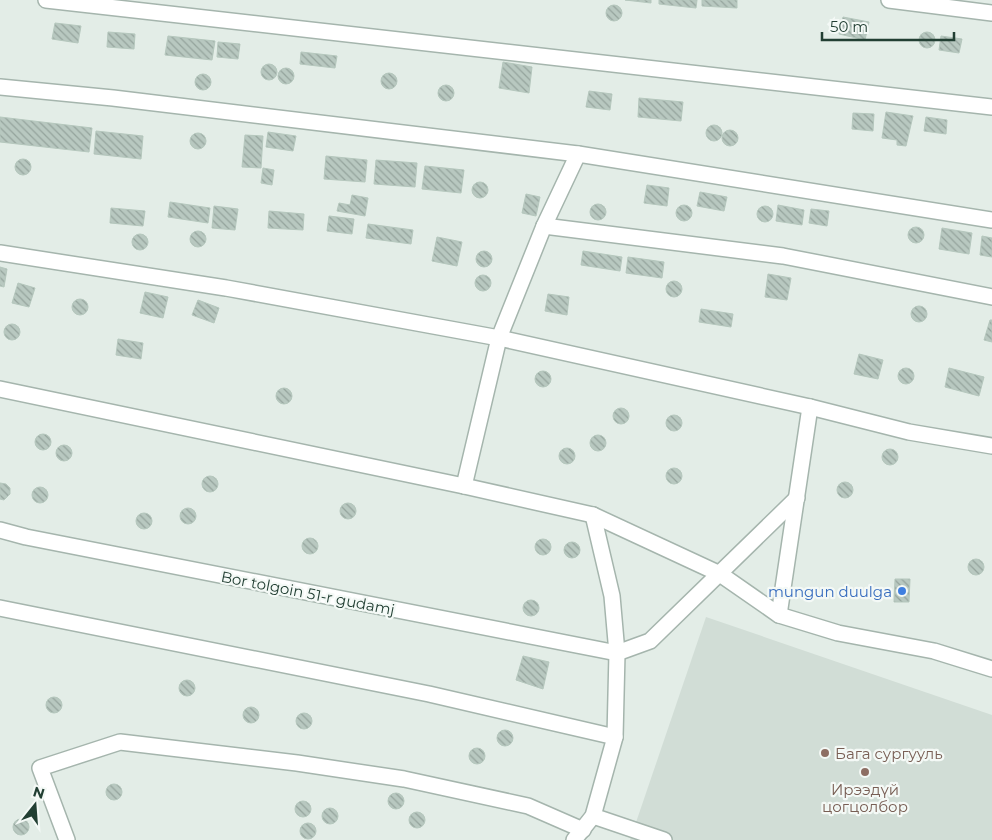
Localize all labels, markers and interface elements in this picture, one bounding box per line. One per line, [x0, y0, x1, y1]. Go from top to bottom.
scale bar [822, 10, 954, 42]
text: 50 m [830, 17, 868, 36]
street label: Bor tolgoin 51-r gudamj [219, 567, 397, 619]
place label: mungun duulga [768, 582, 892, 601]
marker: mungun duulga [896, 585, 908, 597]
place label: Бага сургууль [835, 744, 943, 763]
marker: Бага сургууль [819, 747, 831, 759]
marker: Ирээдүй цогцолбор [859, 766, 871, 778]
north arrow [10, 780, 60, 830]
place label: Ирээдүй цогцолбор [822, 780, 908, 816]
text: N [31, 782, 47, 803]

